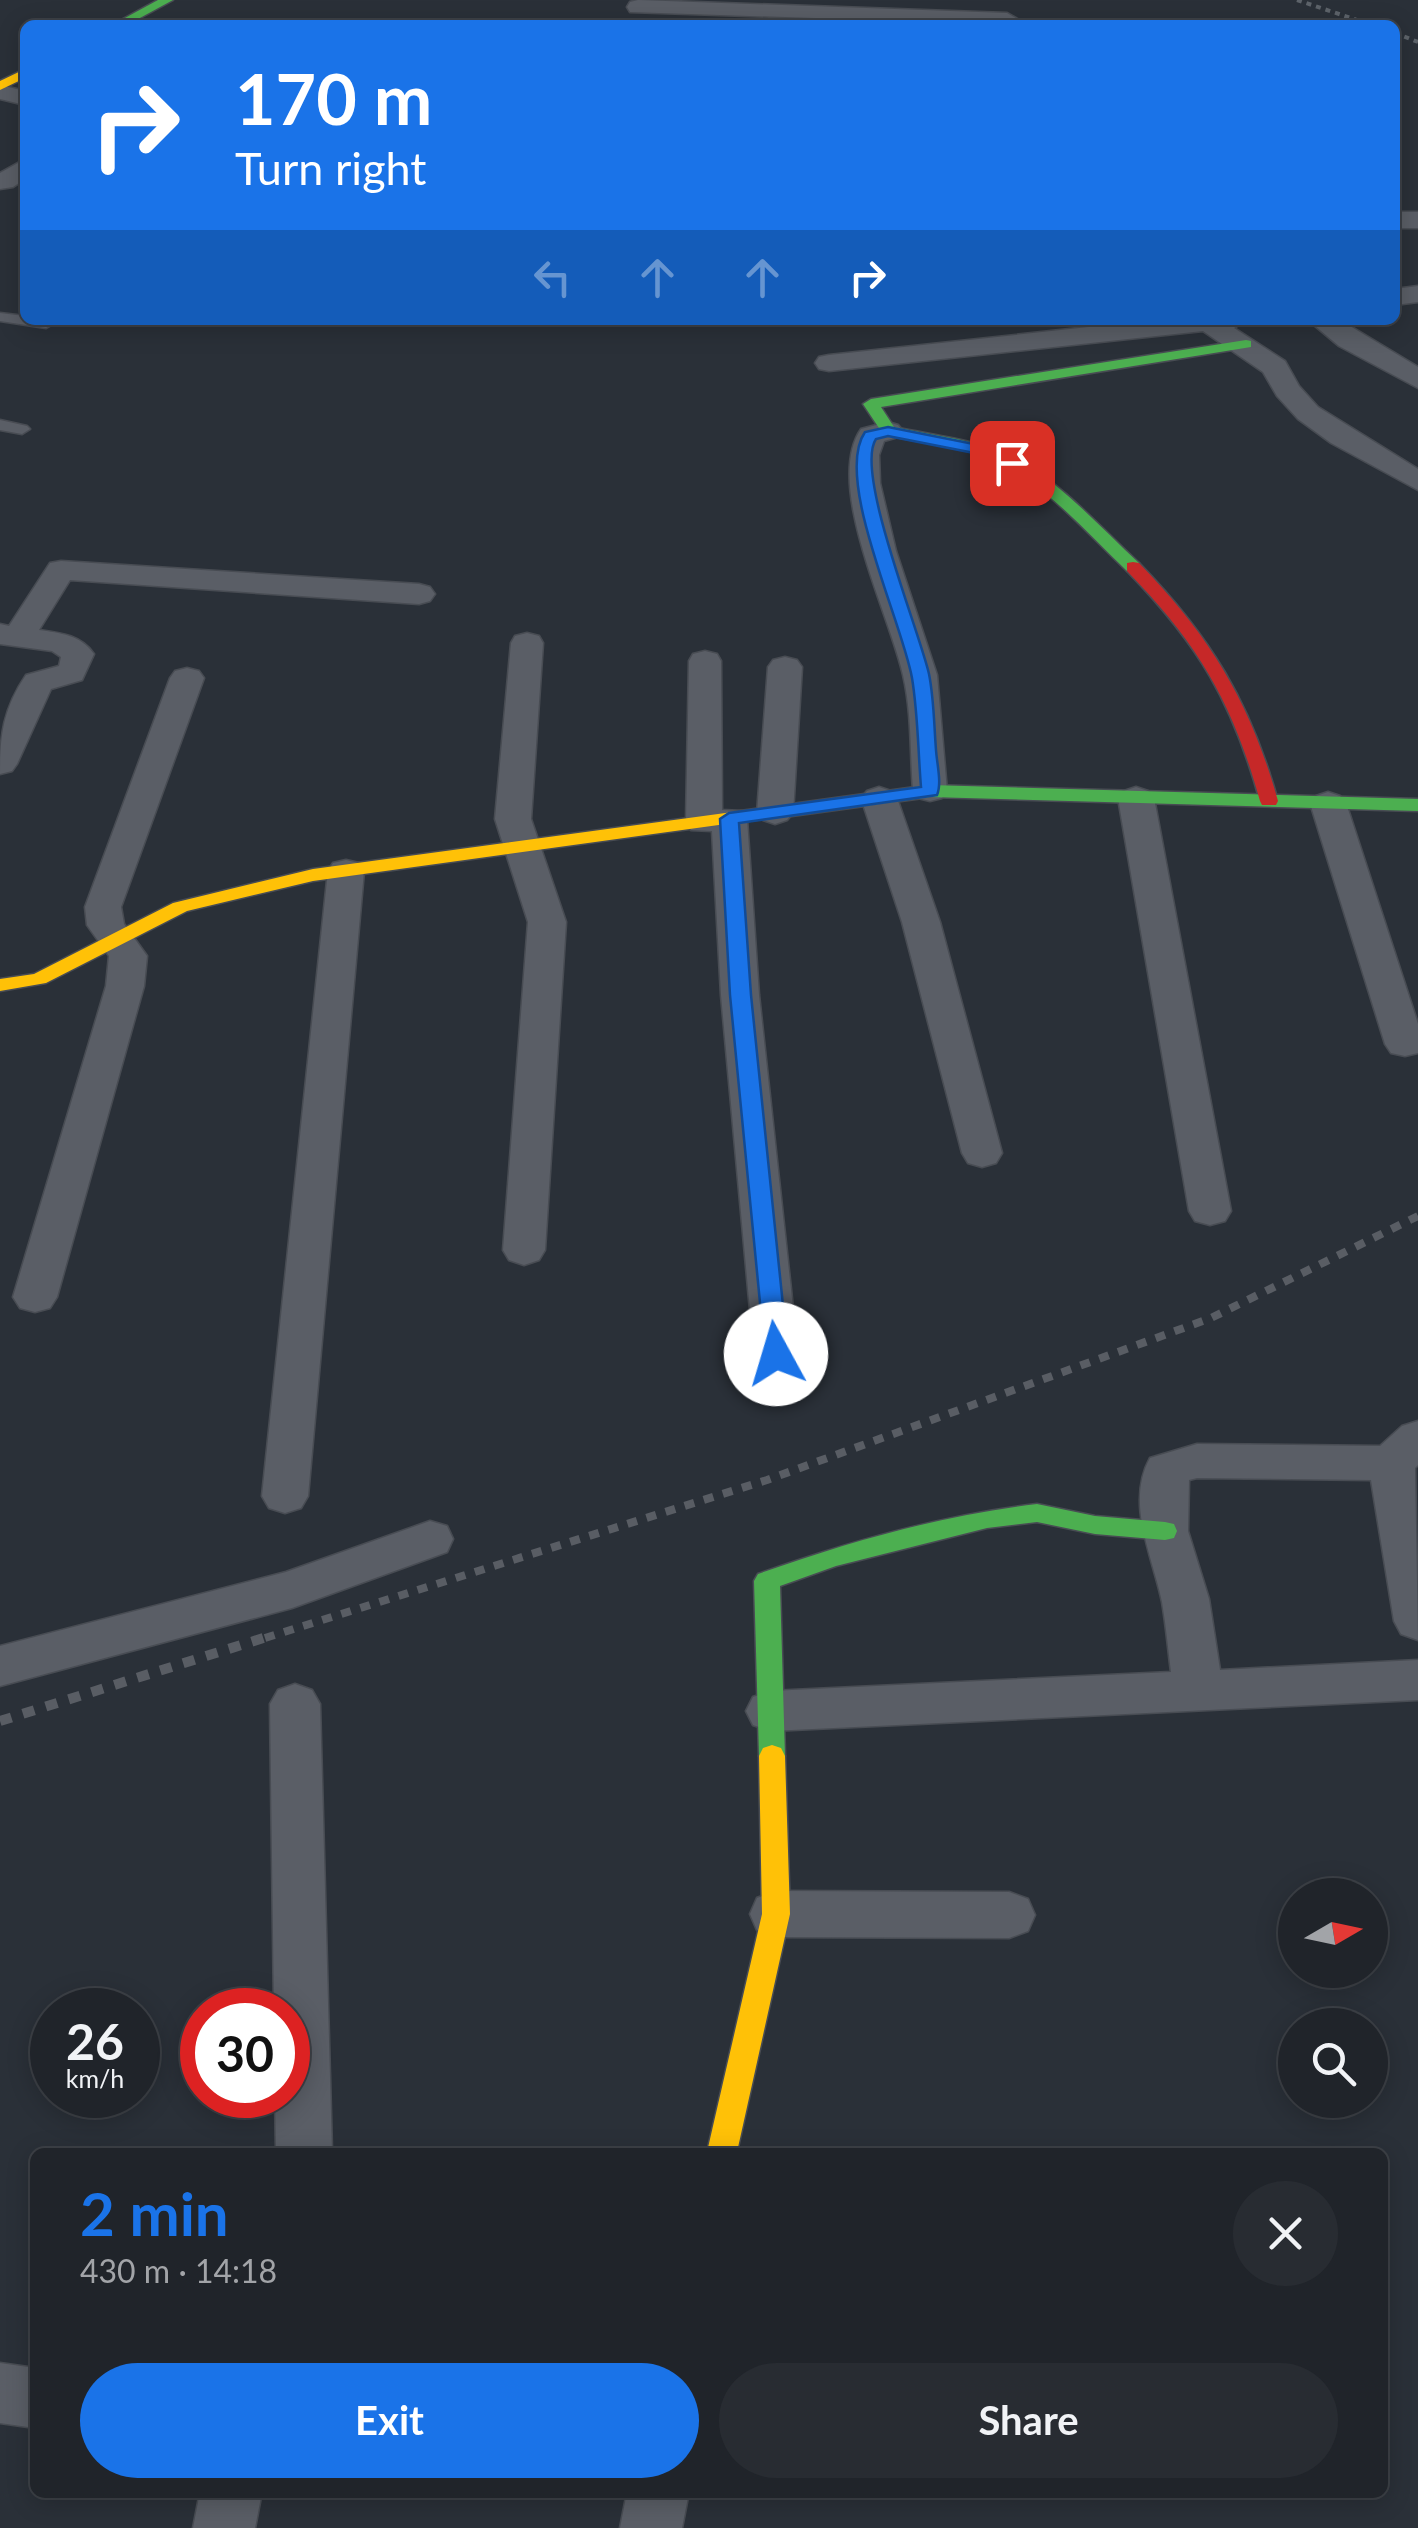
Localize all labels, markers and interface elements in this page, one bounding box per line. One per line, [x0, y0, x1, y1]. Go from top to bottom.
text: 170 m [235, 56, 432, 140]
icon: right [70, 60, 200, 190]
text: Turn right [235, 141, 426, 195]
icon: left [525, 250, 580, 305]
icon: ahead [630, 250, 685, 305]
icon: ahead [735, 250, 790, 305]
icon: right [840, 250, 895, 305]
pin [970, 421, 1055, 506]
icon: arrive [985, 436, 1040, 491]
position arrow [724, 1302, 828, 1406]
north arrow [1278, 1878, 1388, 1988]
map controls [1278, 1878, 1388, 2118]
speed limit sign: 30 [180, 1988, 310, 2118]
button: search [1278, 2008, 1388, 2118]
text: 26 [66, 2011, 124, 2071]
text: km/h [66, 2063, 124, 2093]
text: 2 min [80, 2177, 229, 2249]
button: close [1233, 2181, 1338, 2286]
text: 430 m · 14:18 [80, 2251, 277, 2290]
button: Exit [80, 2363, 699, 2478]
button: Share [719, 2363, 1338, 2478]

